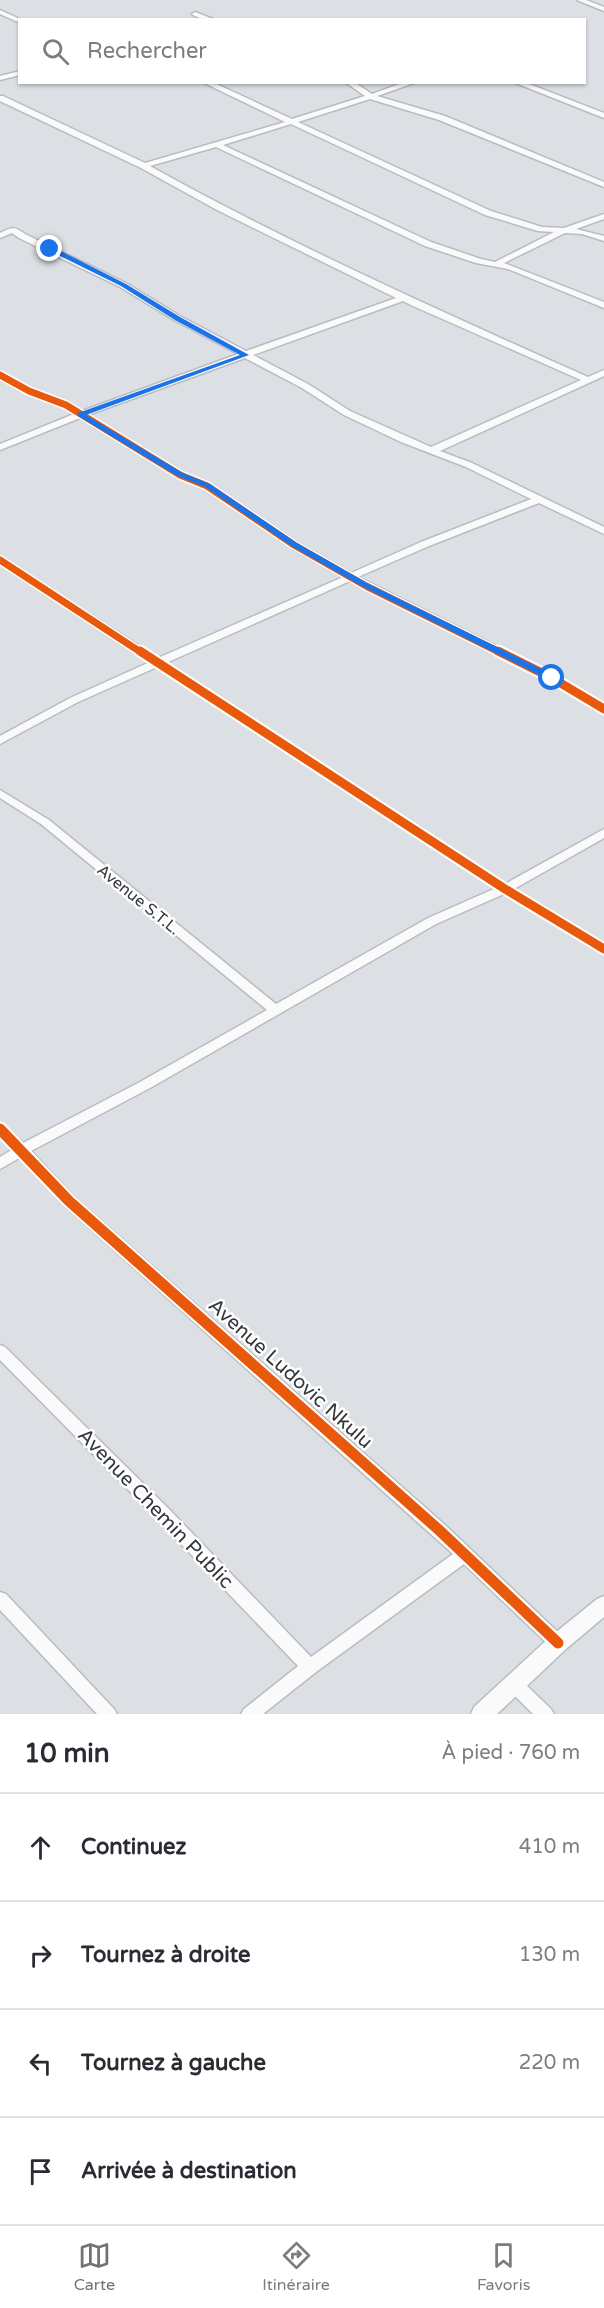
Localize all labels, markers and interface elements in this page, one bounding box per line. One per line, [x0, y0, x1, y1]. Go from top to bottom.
search box [18, 18, 586, 84]
icon: search [39, 35, 72, 68]
text: Rechercher [87, 38, 207, 64]
route end [36, 235, 62, 261]
route start [538, 664, 564, 690]
street label: Avenue S.T.L. [93, 860, 184, 939]
street label: Avenue Ludovic Nkulu [203, 1294, 377, 1454]
street label: Avenue Chemin Public [72, 1424, 238, 1594]
text: 10 min [24, 1738, 110, 1769]
text: À pied · 760 m [442, 1741, 580, 1765]
icon: ahead [24, 1831, 57, 1864]
text: Continuez [81, 1834, 186, 1860]
text: 410 m [519, 1835, 580, 1859]
icon: right [24, 1939, 57, 1972]
text: Tournez à droite [81, 1942, 250, 1968]
text: 130 m [519, 1943, 580, 1967]
icon: left [24, 2047, 57, 2080]
text: Tournez à gauche [81, 2050, 266, 2076]
text: 220 m [519, 2051, 580, 2075]
icon: arrive [24, 2155, 57, 2188]
text: Arrivée à destination [81, 2158, 297, 2184]
tab: Carte [74, 2239, 115, 2295]
tab: Itinéraire [262, 2239, 330, 2295]
tab: Favoris [477, 2239, 530, 2295]

